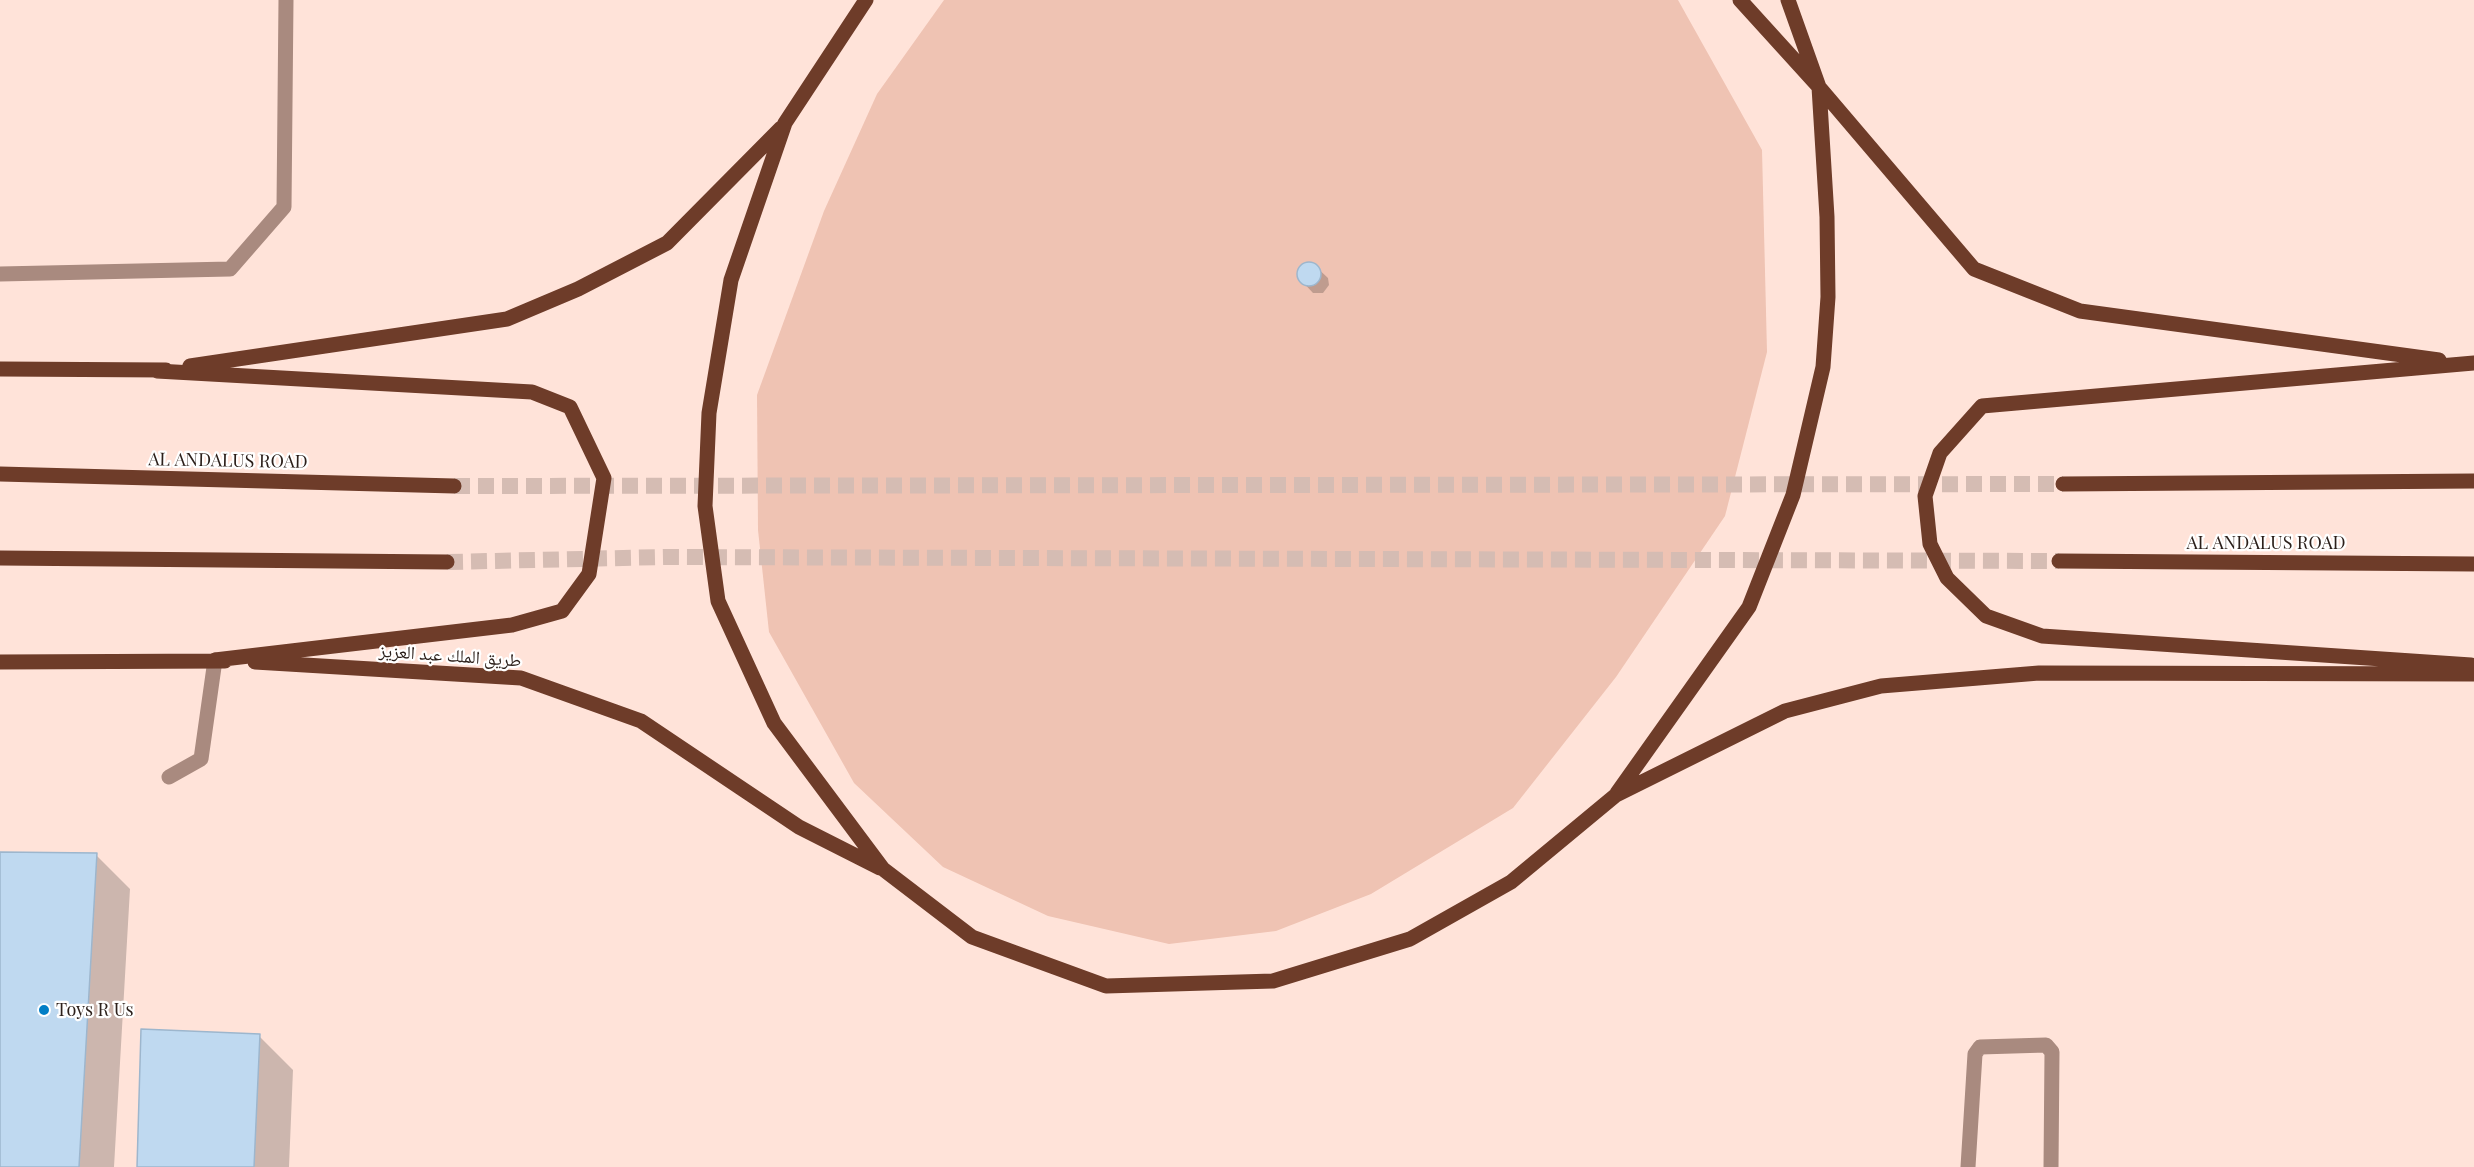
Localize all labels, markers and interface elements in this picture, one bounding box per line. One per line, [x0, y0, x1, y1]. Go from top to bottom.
street label: AL ANDALUS ROAD [148, 449, 308, 473]
street label: AL ANDALUS ROAD [2186, 532, 2346, 554]
street label: طريق الملك عبد العزيز [378, 640, 522, 672]
place label: Toys R Us [56, 999, 134, 1021]
marker: Toys R Us [37, 1003, 51, 1017]

